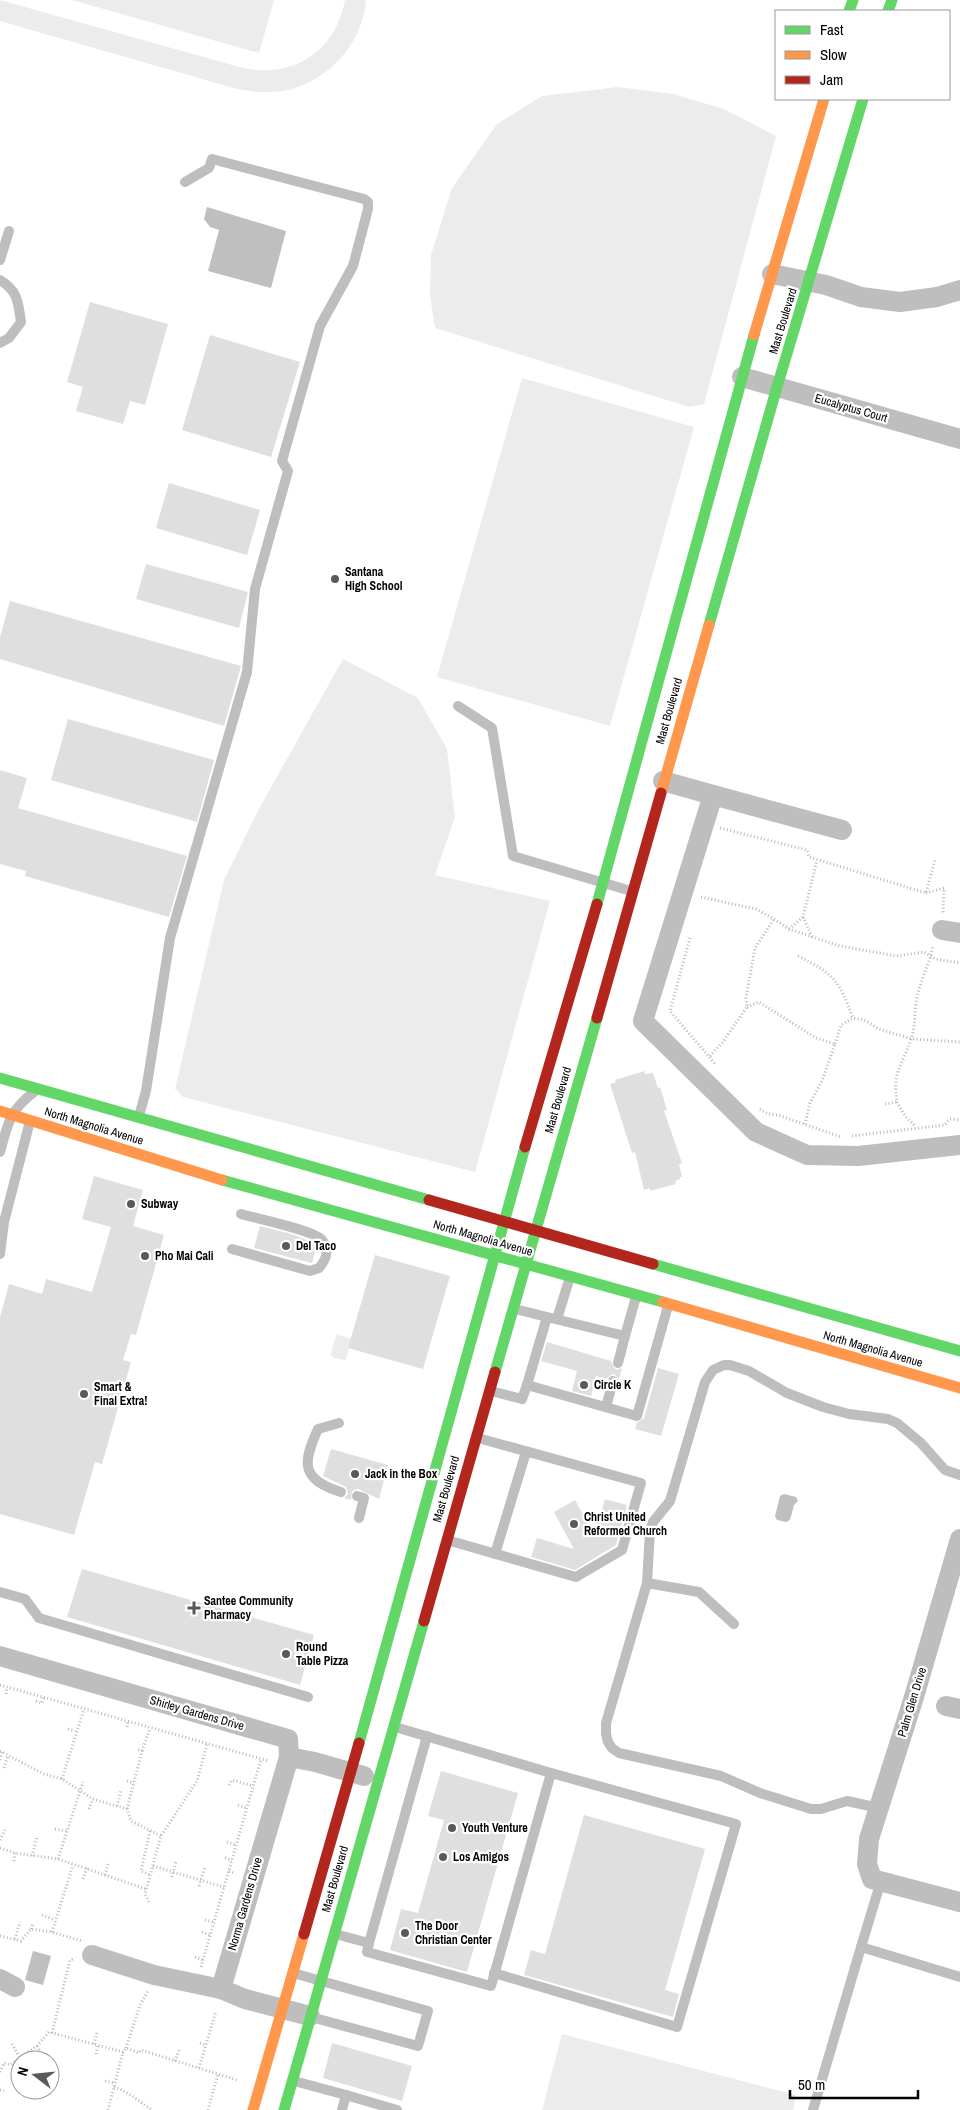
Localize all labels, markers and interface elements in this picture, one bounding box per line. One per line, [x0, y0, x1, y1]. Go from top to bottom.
legend [775, 10, 950, 100]
text: Fast [820, 19, 844, 40]
text: Slow [820, 44, 847, 65]
text: Jam [820, 69, 843, 90]
street label: Mast Boulevard [765, 286, 801, 356]
street label: Eucalyptus Court [813, 390, 889, 426]
place label: Santana High School [345, 564, 403, 594]
marker: Santana High School [329, 573, 341, 585]
street label: Mast Boulevard [652, 676, 686, 746]
street label: Mast Boulevard [541, 1065, 575, 1135]
street label: North Magnolia Avenue [43, 1103, 145, 1149]
place label: Subway [141, 1196, 179, 1212]
marker: Subway [125, 1198, 137, 1210]
street label: North Magnolia Avenue [431, 1216, 535, 1260]
place label: Del Taco [296, 1238, 336, 1254]
marker: Del Taco [280, 1240, 292, 1252]
place label: Pho Mai Cali [155, 1248, 214, 1264]
marker: Pho Mai Cali [139, 1250, 151, 1262]
street label: North Magnolia Avenue [821, 1327, 925, 1371]
place label: Circle K [594, 1377, 632, 1393]
place label: Smart & Final Extra! [94, 1379, 148, 1409]
marker: Circle K [578, 1379, 590, 1391]
marker: Smart & Final Extra! [78, 1388, 90, 1400]
street label: Mast Boulevard [429, 1454, 463, 1524]
place label: Jack in the Box [365, 1466, 438, 1482]
marker: Jack in the Box [349, 1468, 361, 1480]
place label: Christ United Reformed Church [584, 1509, 667, 1539]
marker: Christ United Reformed Church [568, 1518, 580, 1530]
place label: Santee Community Pharmacy [204, 1593, 294, 1623]
marker: Santee Community Pharmacy [188, 1602, 200, 1614]
place label: Round Table Pizza [296, 1639, 349, 1669]
marker: Round Table Pizza [280, 1648, 292, 1660]
street label: Palm Glen Drive [894, 1665, 930, 1739]
street label: Shirley Gardens Drive [148, 1692, 246, 1734]
place label: Youth Venture [462, 1820, 528, 1836]
marker: Youth Venture [446, 1822, 458, 1834]
street label: Mast Boulevard [318, 1844, 352, 1914]
place label: Los Amigos [453, 1849, 509, 1865]
marker: Los Amigos [437, 1851, 449, 1863]
street label: Norma Gardens Drive [224, 1856, 266, 1952]
place label: The Door Christian Center [415, 1918, 492, 1948]
marker: The Door Christian Center [399, 1927, 411, 1939]
north arrow [10, 2050, 60, 2100]
text: N [13, 2065, 32, 2078]
scale bar [790, 2068, 918, 2100]
text: 50 m [798, 2074, 825, 2095]

